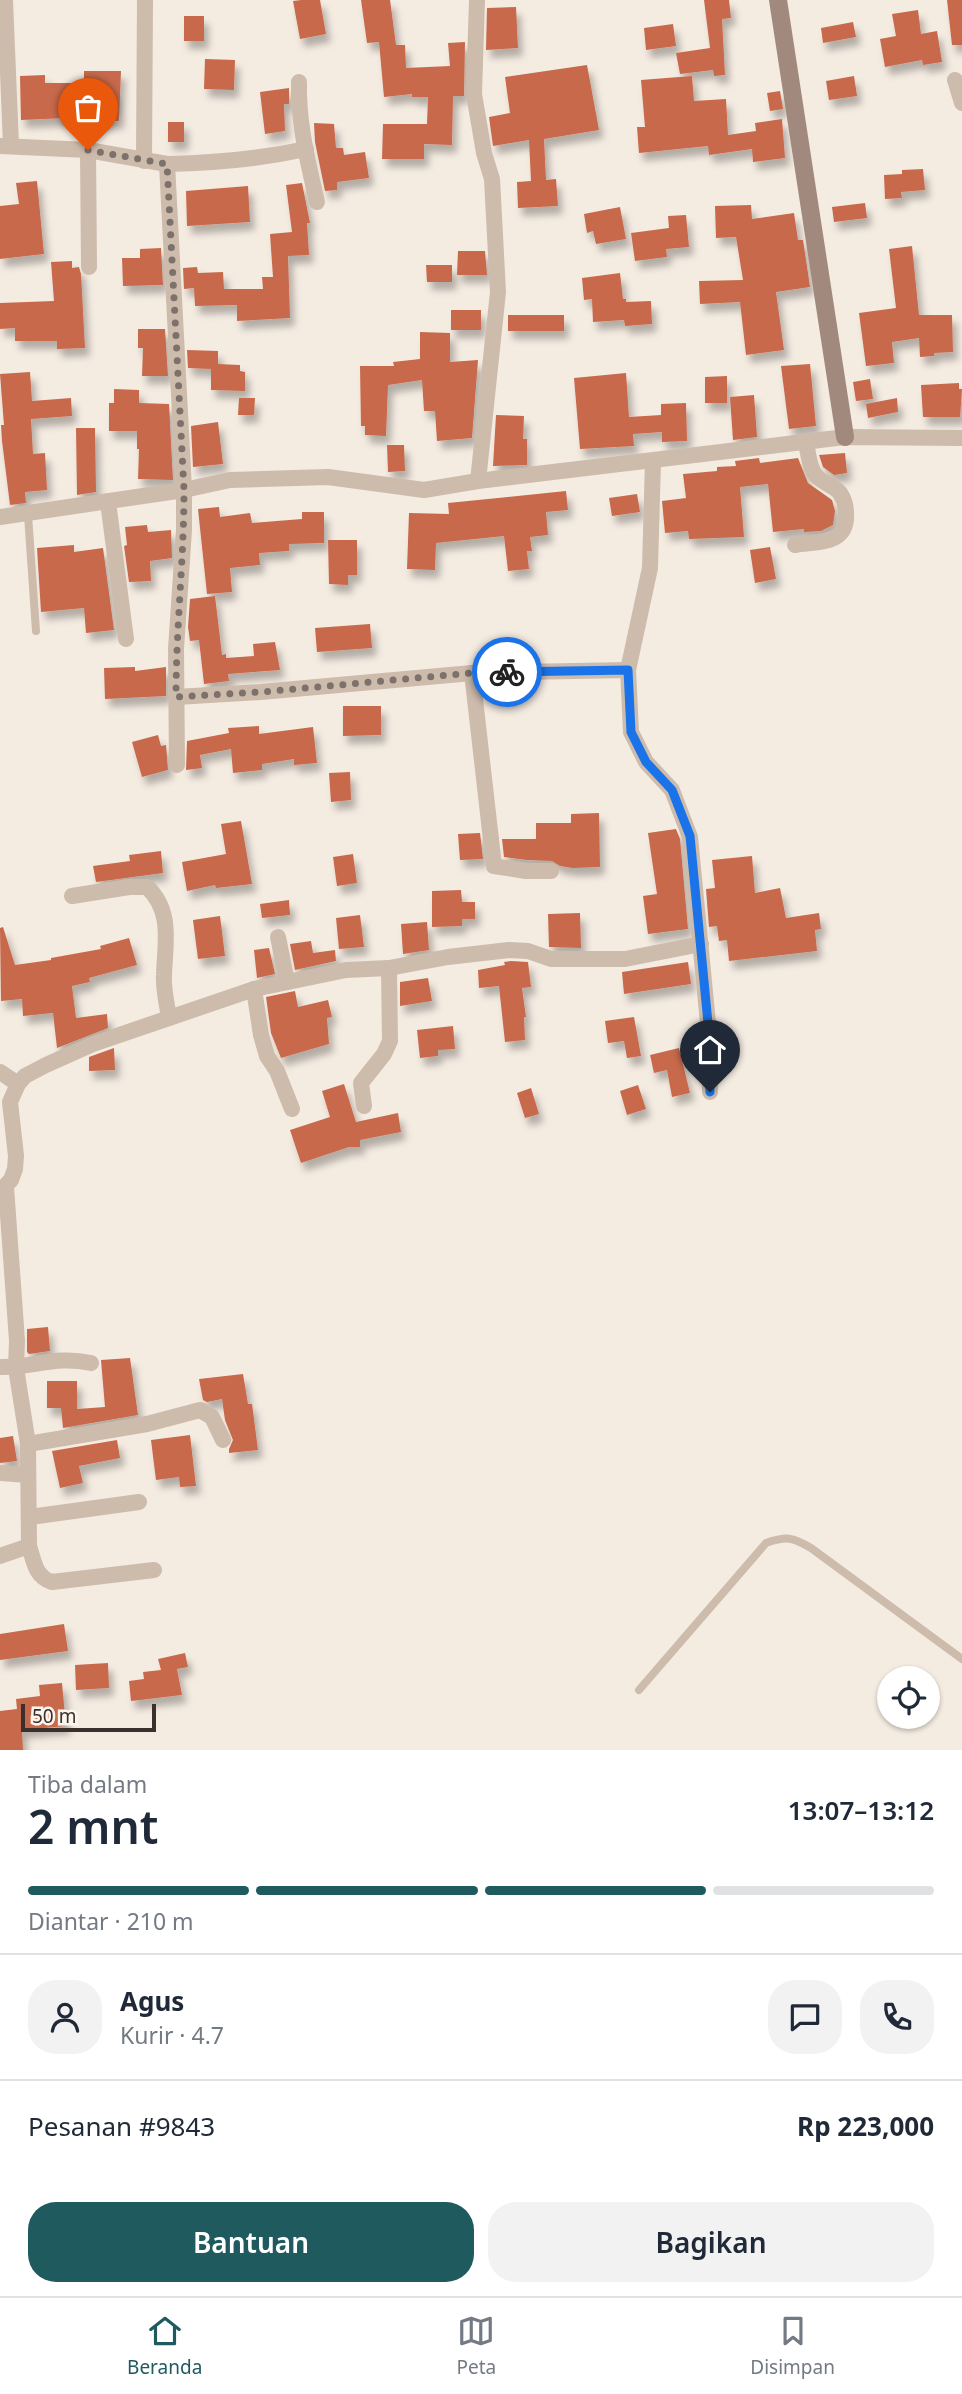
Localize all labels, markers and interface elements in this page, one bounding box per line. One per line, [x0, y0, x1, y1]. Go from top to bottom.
pin [58, 78, 118, 150]
icon: bag [69, 89, 107, 127]
courier [472, 637, 542, 707]
icon: bike [488, 653, 526, 691]
pin [680, 1020, 740, 1092]
icon: home [691, 1031, 729, 1069]
map controls [877, 1666, 940, 1729]
button: locate [877, 1666, 940, 1729]
scale bar [21, 1701, 156, 1733]
text: 50 m [32, 1703, 76, 1729]
text: Tiba dalam [28, 1768, 147, 1800]
text: 13:07–13:12 [788, 1792, 934, 1828]
text: 2 mnt [28, 1795, 158, 1857]
text: Diantar · 210 m [28, 1905, 194, 1937]
button: person [28, 1980, 102, 2054]
button: chat [768, 1980, 842, 2054]
button: phone [860, 1980, 934, 2054]
text: Agus [120, 1983, 184, 2019]
text: Kurir · 4.7 [120, 2019, 224, 2051]
text: Pesanan #9843 [28, 2108, 215, 2144]
text: Rp 223,000 [797, 2108, 934, 2144]
button: Bantuan [28, 2202, 474, 2282]
button: Bagikan [488, 2202, 934, 2282]
tab: Beranda [127, 2312, 202, 2380]
tab: Peta [456, 2312, 496, 2380]
tab: Disimpan [750, 2312, 835, 2380]

